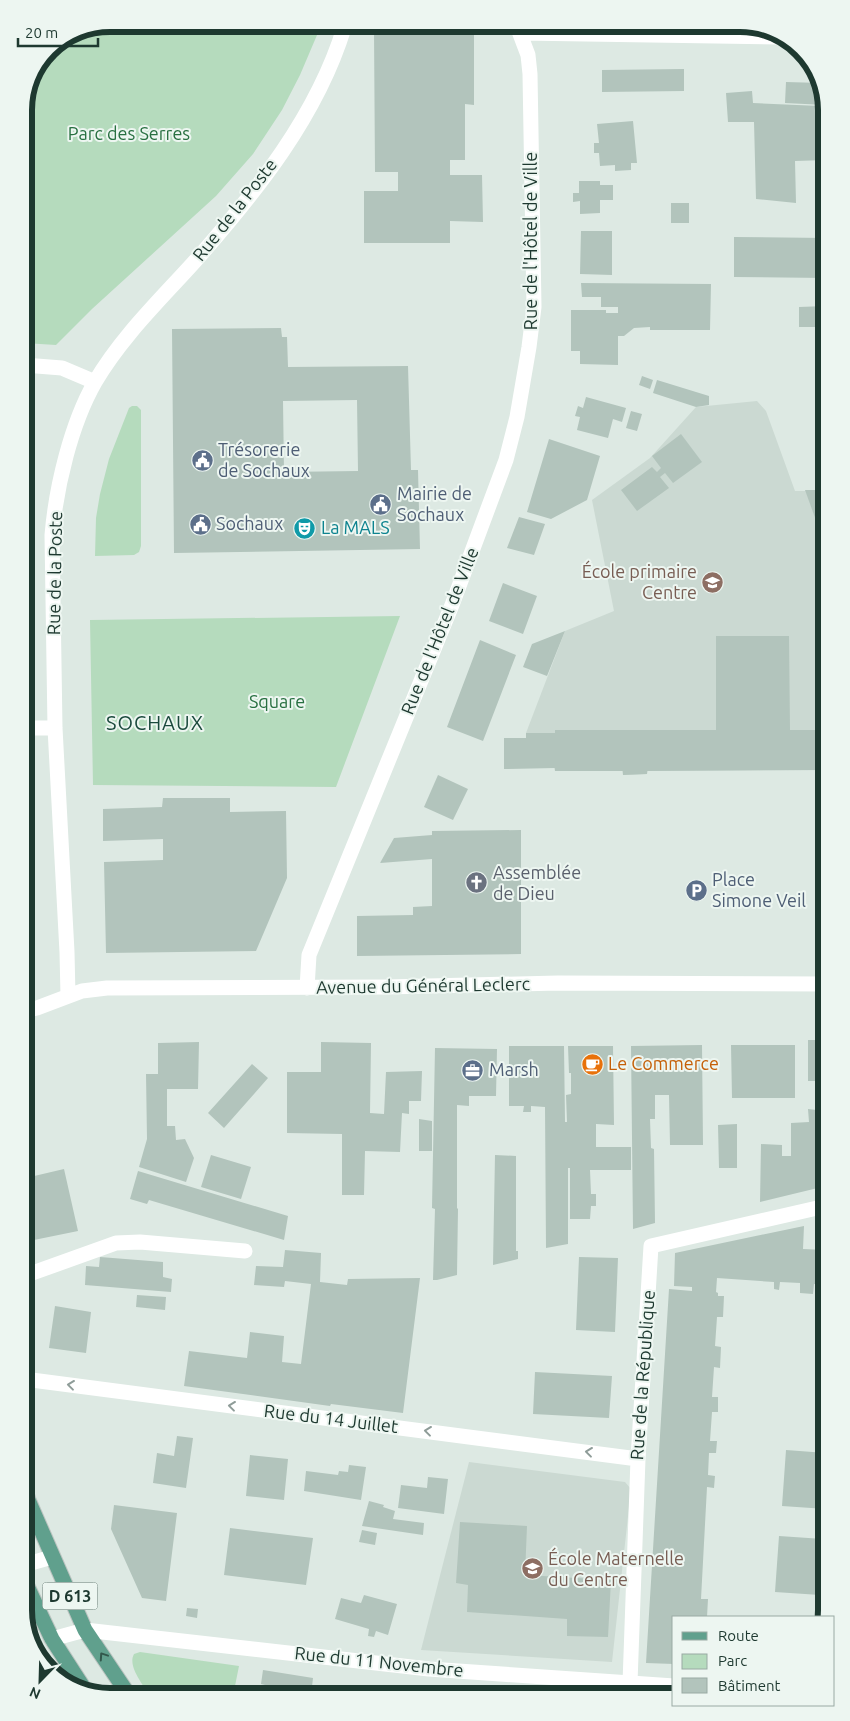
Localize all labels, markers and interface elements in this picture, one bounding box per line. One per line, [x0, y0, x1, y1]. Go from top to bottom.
scale bar [18, 15, 98, 47]
text: 20 m [25, 24, 58, 41]
park label: Parc des Serres [68, 123, 190, 143]
street label: Rue de l'Hôtel de Ville [520, 152, 540, 330]
street label: Rue de la Poste [188, 154, 280, 264]
place label: Trésorerie de Sochaux [218, 439, 310, 480]
public building icon: Trésorerie de Sochaux [190, 448, 214, 472]
place label: Mairie de Sochaux [397, 483, 472, 524]
public building icon: Mairie de Sochaux [369, 492, 393, 516]
street label: Rue de la Poste [43, 511, 65, 635]
public building icon: Sochaux [188, 512, 212, 536]
place label: Sochaux [216, 513, 283, 533]
theatre icon: La MALS [293, 516, 317, 540]
place label: La MALS [321, 517, 390, 537]
street label: Rue de l'Hôtel de Ville [396, 544, 482, 717]
place label: École primaire Centre [582, 560, 697, 602]
school or university icon: École primaire Centre [701, 570, 725, 594]
park label: Square [249, 691, 305, 711]
district label: SOCHAUX [106, 711, 204, 734]
place label: Assemblée de Dieu [493, 862, 581, 903]
place label: Place Simone Veil [712, 869, 806, 910]
church icon: Assemblée de Dieu [465, 871, 489, 895]
parking icon: Place Simone Veil [684, 878, 708, 902]
street label: Avenue du Général Leclerc [316, 973, 530, 997]
cafe icon: Le Commerce [580, 1052, 604, 1076]
place label: Le Commerce [608, 1053, 719, 1073]
office icon: Marsh [461, 1058, 485, 1082]
place label: Marsh [489, 1059, 539, 1079]
street label: Rue de la République [626, 1289, 658, 1461]
one-way arrow [67, 1380, 75, 1391]
street label: Rue du 14 Juillet [263, 1400, 399, 1436]
one-way arrow [228, 1401, 236, 1412]
one-way arrow [424, 1426, 432, 1437]
one-way arrow [585, 1447, 593, 1458]
place label: École Maternelle du Centre [548, 1547, 684, 1589]
school or university icon: École Maternelle du Centre [520, 1557, 544, 1581]
road number: D 613 [42, 1582, 98, 1610]
legend [672, 1616, 835, 1706]
text: Route [718, 1627, 759, 1644]
street label: Rue du 11 Novembre [294, 1642, 465, 1680]
text: Parc [718, 1652, 747, 1669]
one-way arrow [99, 1653, 109, 1662]
north arrow [15, 1656, 65, 1706]
text: Bâtiment [718, 1677, 781, 1694]
text: N [27, 1684, 43, 1702]

